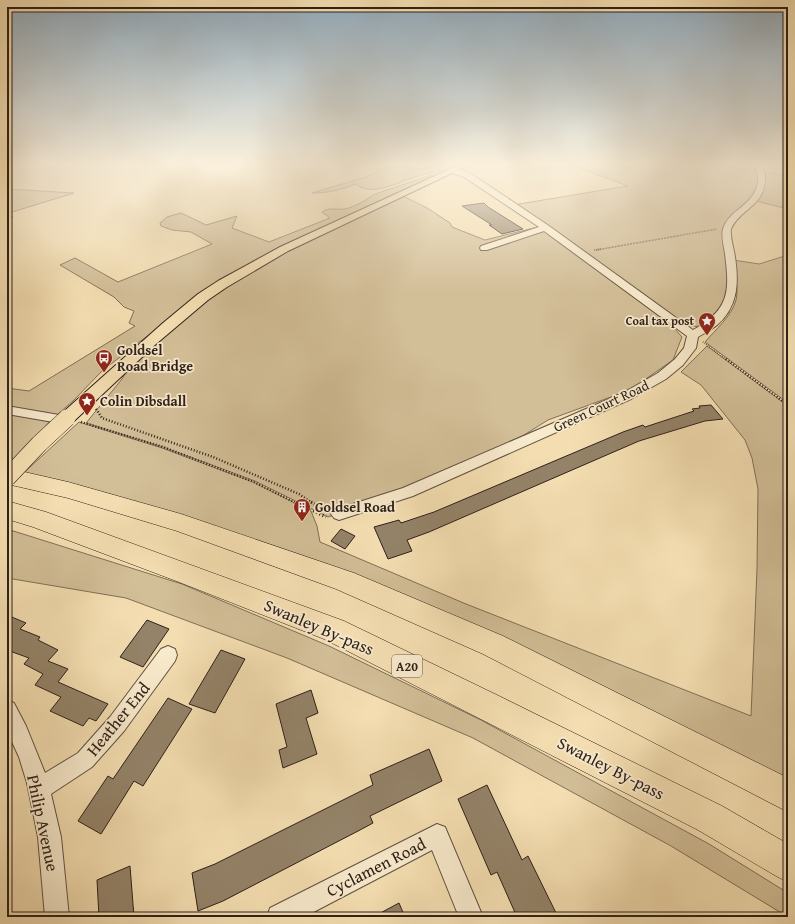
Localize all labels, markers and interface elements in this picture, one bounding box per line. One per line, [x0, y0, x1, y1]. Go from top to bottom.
place icon: Coal tax post [697, 311, 717, 336]
place label: Coal tax post [626, 312, 694, 329]
place label: Goldsel Road Bridge [117, 340, 193, 376]
bus stop icon: Goldsel Road Bridge [94, 348, 114, 373]
street label: Green Court Road [550, 375, 653, 437]
place icon: Colin Dibsdall [77, 391, 97, 416]
place label: Colin Dibsdall [100, 391, 187, 411]
building icon: Goldsel Road [292, 497, 312, 522]
place label: Goldsel Road [315, 497, 395, 517]
street label: Swanley By-pass [260, 592, 378, 661]
road number: A20 [392, 655, 422, 677]
street label: Heather End [80, 676, 155, 761]
street label: Swanley By-pass [553, 730, 669, 805]
street label: Philip Avenue [21, 772, 66, 874]
street label: Cyclamen Road [322, 831, 430, 902]

